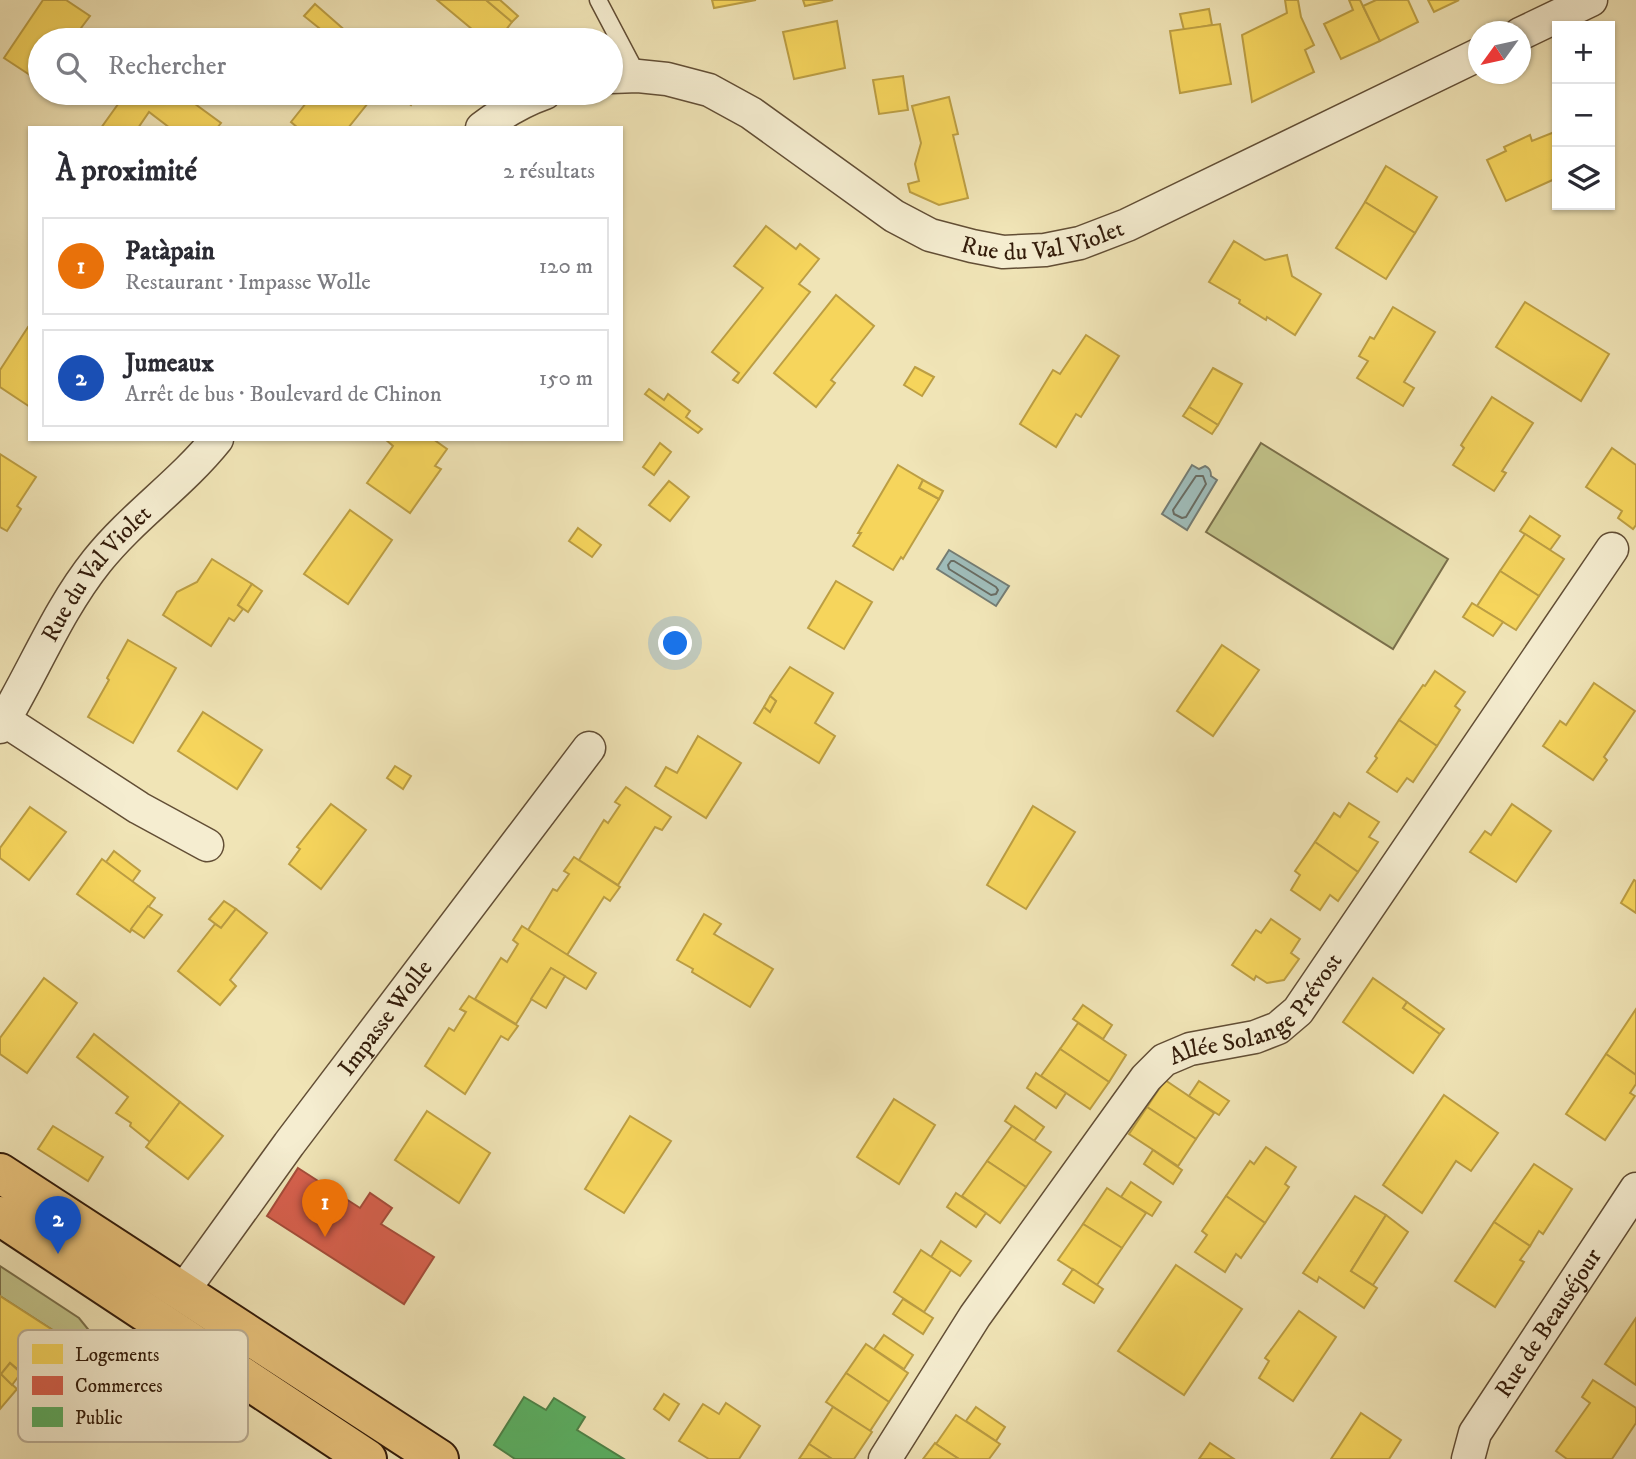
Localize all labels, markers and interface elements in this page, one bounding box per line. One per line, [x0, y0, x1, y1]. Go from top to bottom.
north arrow [1468, 21, 1531, 84]
map controls [1552, 21, 1615, 210]
button: + [1552, 21, 1615, 84]
search box [28, 28, 623, 105]
icon: search [52, 48, 90, 86]
text: Rechercher [108, 50, 226, 83]
button: − [1552, 84, 1615, 147]
button: layers [1552, 147, 1615, 210]
text: À proximité [56, 153, 197, 190]
text: 2 résultats [503, 157, 595, 186]
street label: Rue du Val Violet [958, 214, 1128, 268]
text: Patàpain [125, 235, 215, 268]
text: 1 [77, 252, 85, 281]
text: 120 m [539, 252, 593, 281]
text: Restaurant · Impasse Wolle [125, 268, 371, 297]
text: Jumeaux [125, 347, 214, 380]
text: 2 [75, 364, 87, 393]
text: 150 m [539, 364, 593, 393]
text: Arrêt de bus · Boulevard de Chinon [125, 380, 442, 409]
street label: Rue du Val Violet [35, 499, 158, 647]
your location [658, 626, 692, 660]
street label: Allée Solange Prévost [1164, 947, 1349, 1072]
street label: Impasse Wolle [332, 954, 439, 1082]
pin: 1 [302, 1179, 348, 1237]
pin: 2 [35, 1196, 81, 1254]
street label: Rue de Beauséjour [1489, 1243, 1609, 1404]
legend [18, 1330, 248, 1442]
text: Logements [75, 1344, 159, 1367]
text: Commerces [75, 1375, 163, 1398]
text: Public [75, 1407, 123, 1430]

